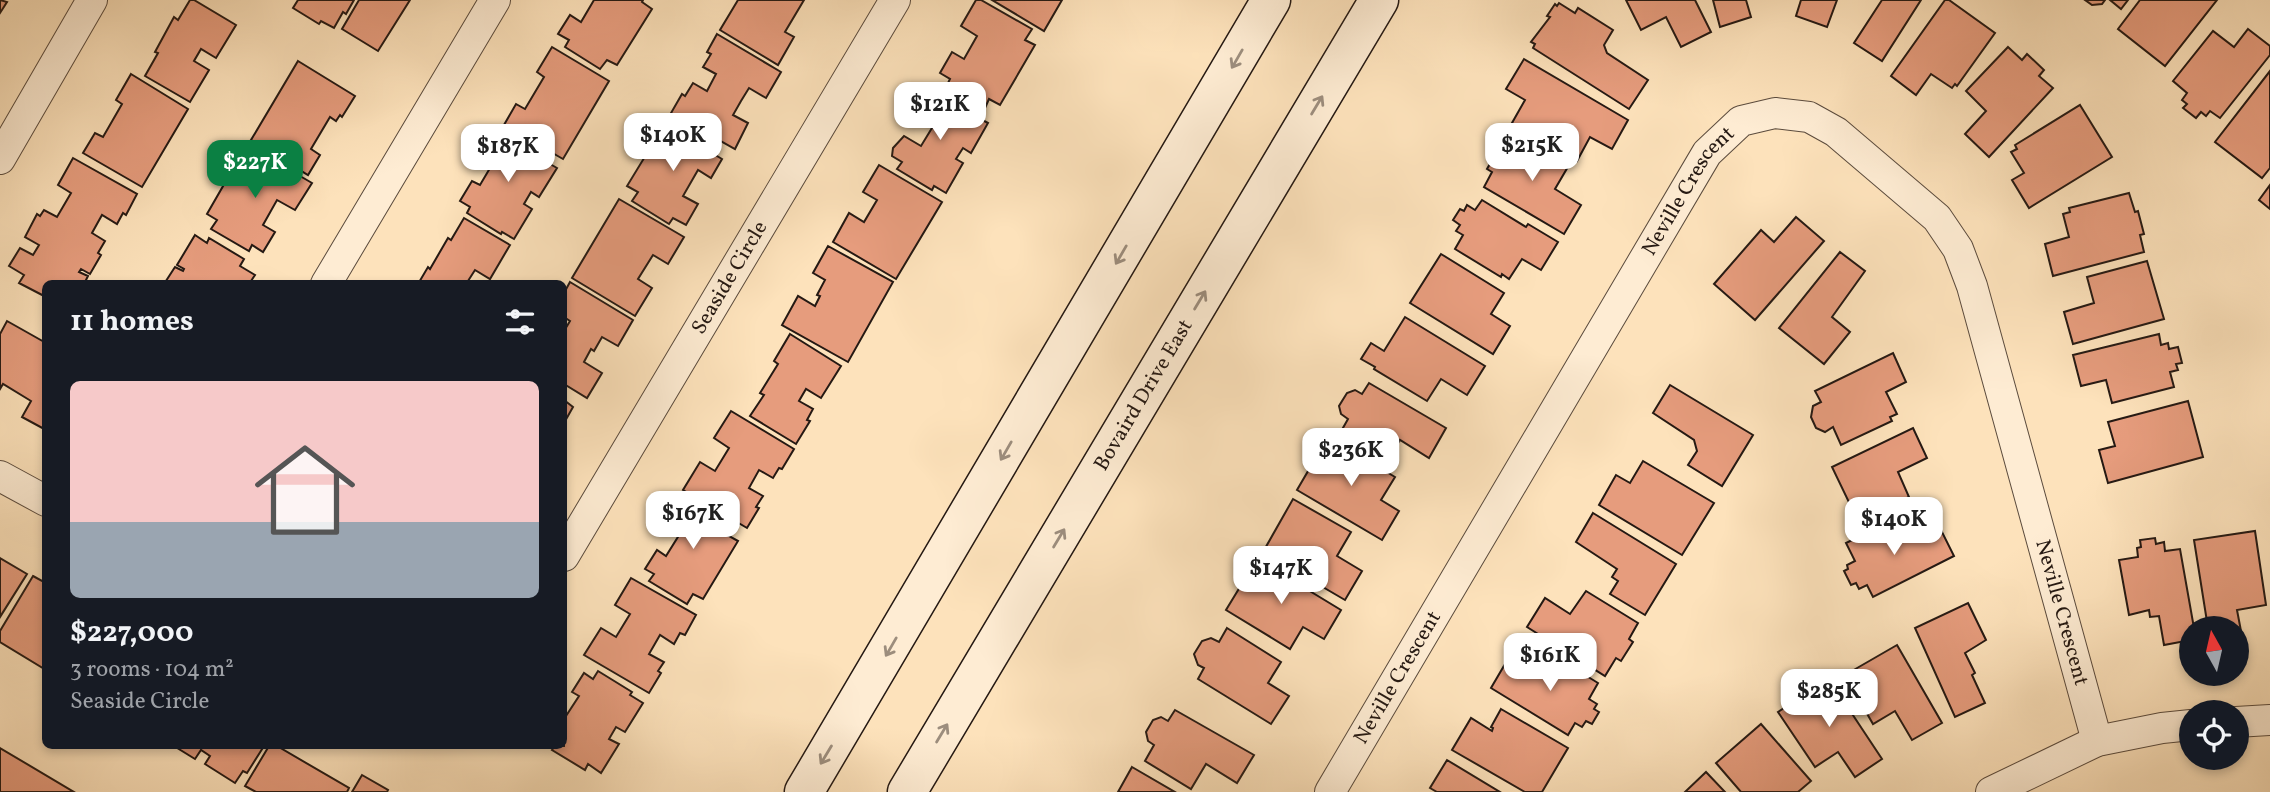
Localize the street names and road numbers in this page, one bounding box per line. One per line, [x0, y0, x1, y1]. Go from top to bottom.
street label: Neville Crescent [1635, 120, 1741, 261]
street label: Seaside Circle [685, 215, 775, 340]
street label: Bovaird Drive East [1087, 314, 1200, 476]
street label: Neville Crescent [2028, 536, 2096, 689]
street label: Neville Crescent [1347, 605, 1448, 750]

